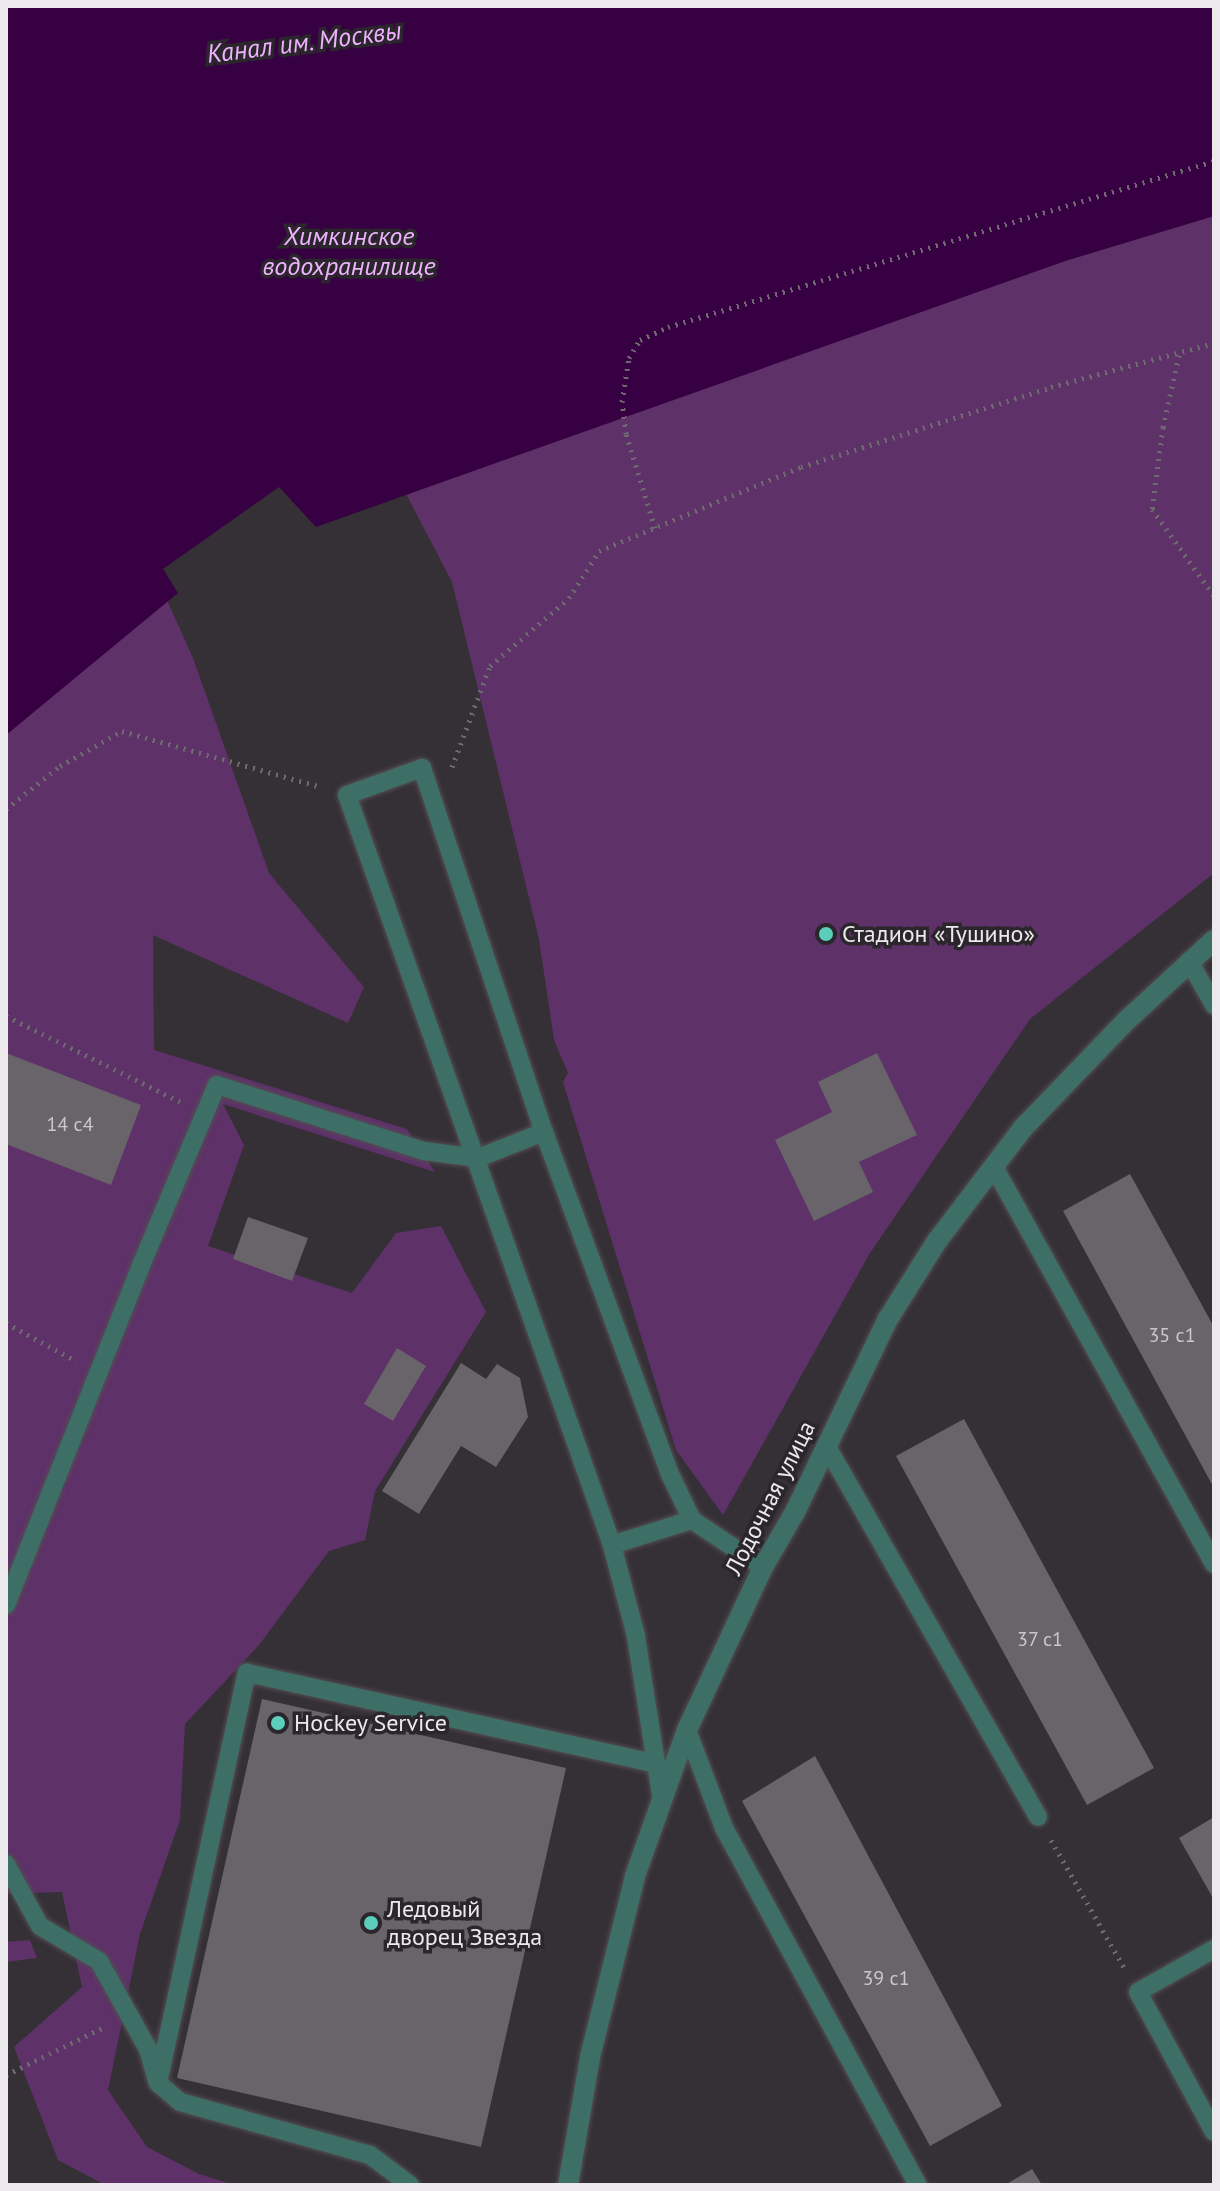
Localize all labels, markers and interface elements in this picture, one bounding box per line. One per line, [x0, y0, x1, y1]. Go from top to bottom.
water label: Канал им. Москвы [204, 14, 404, 70]
water label: Химкинское водохранилище [262, 220, 436, 282]
place label: Стадион «Тушино» [842, 920, 1035, 948]
marker: Стадион «Тушино» [817, 925, 835, 943]
house number: 14 с4 [46, 1112, 94, 1136]
house number: 35 с1 [1148, 1323, 1196, 1347]
street label: Лодочная улица [719, 1416, 821, 1580]
house number: 37 с1 [1016, 1627, 1064, 1651]
place label: Hockey Service [294, 1709, 448, 1737]
marker: Hockey Service [269, 1714, 287, 1732]
place label: Ледовый дворец Звезда [387, 1895, 542, 1951]
marker: Ледовый дворец Звезда [362, 1914, 380, 1932]
house number: 39 с1 [862, 1966, 910, 1990]

